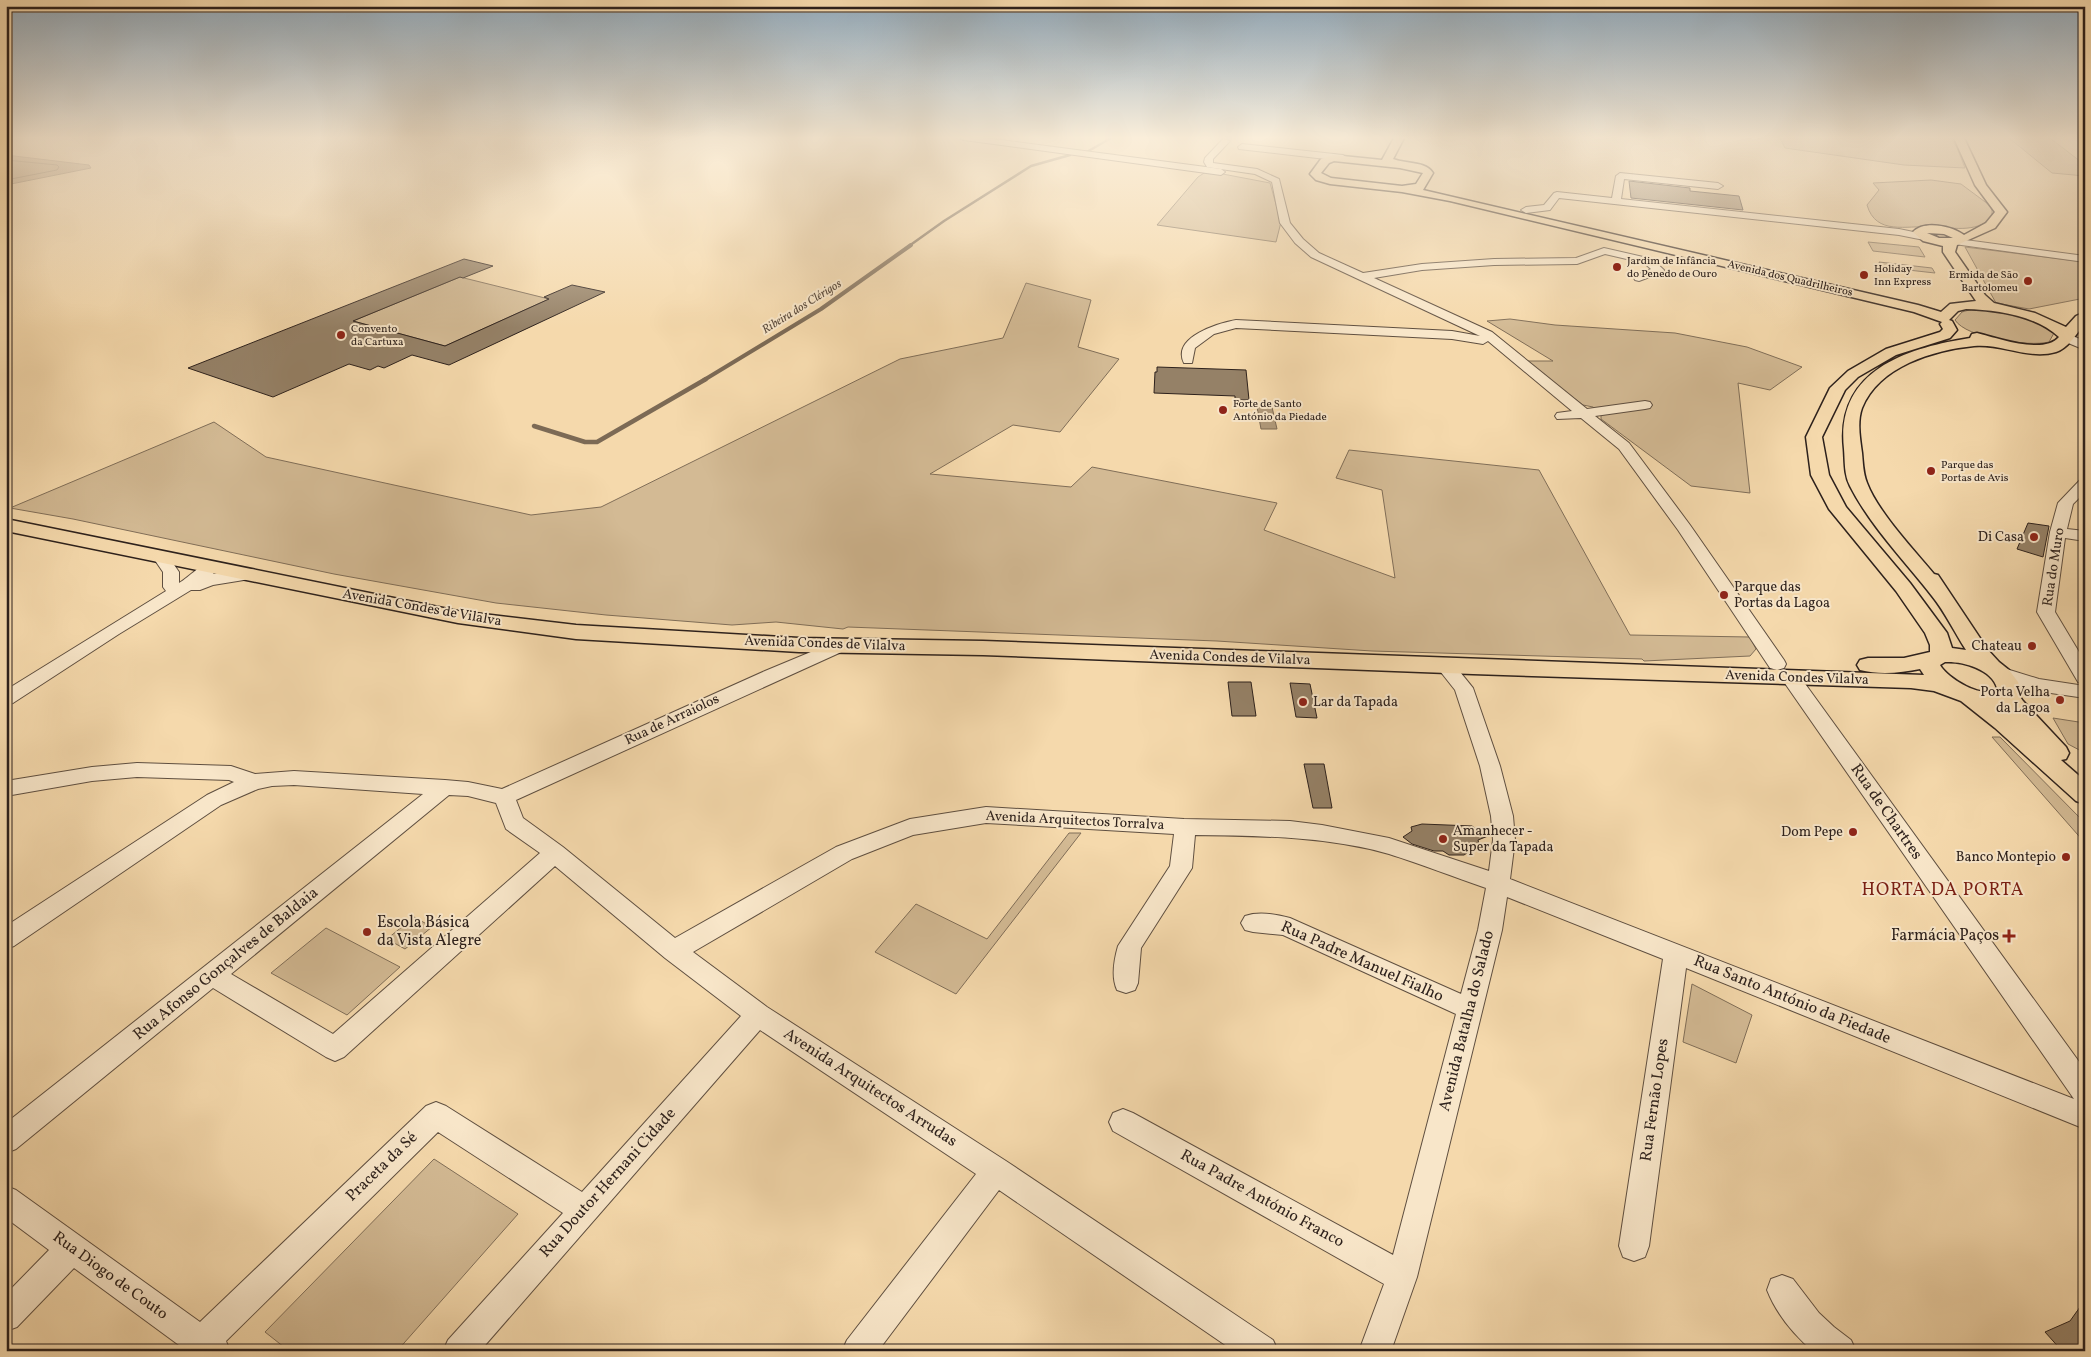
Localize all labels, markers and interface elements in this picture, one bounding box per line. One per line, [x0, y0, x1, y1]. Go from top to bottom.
place label: Jardim de Infância do Penedo de Ouro [1627, 254, 1717, 282]
street label: Avenida dos Quadrilheiros [1726, 257, 1854, 301]
marker: Jardim de Infância do Penedo de Ouro [1611, 261, 1623, 273]
place label: Holiday Inn Express [1874, 262, 1931, 290]
place label: Ermida de São Bartolomeu [1949, 268, 2018, 296]
marker: Holiday Inn Express [1858, 269, 1870, 281]
marker: Ermida de São Bartolomeu [2022, 275, 2034, 287]
water label: Ribeira dos Clérigos [759, 276, 845, 338]
place label: Convento da Cartuxa [351, 322, 404, 350]
marker: Convento da Cartuxa [335, 329, 347, 341]
place label: Forte de Santo António da Piedade [1233, 397, 1327, 425]
marker: Forte de Santo António da Piedade [1217, 404, 1229, 416]
place label: Parque das Portas de Avis [1941, 458, 2009, 486]
marker: Parque das Portas de Avis [1925, 465, 1937, 477]
street label: Rua do Muro [2038, 526, 2070, 608]
place label: Di Casa [1978, 528, 2024, 547]
marker: Di Casa [2028, 531, 2040, 543]
place label: Parque das Portas da Lagoa [1734, 578, 1830, 613]
street label: Avenida Condes de Vilalva [341, 585, 503, 631]
marker: Parque das Portas da Lagoa [1718, 589, 1730, 601]
street label: Avenida Condes de Vilalva [744, 632, 906, 656]
place label: Chateau [1971, 637, 2022, 656]
marker: Chateau [2026, 640, 2038, 652]
street label: Avenida Condes de Vilalva [1149, 646, 1311, 670]
street label: Avenida Condes Vilalva [1725, 666, 1869, 690]
place label: Porta Velha da Lagoa [1980, 683, 2050, 718]
street label: Rua de Arraiolos [622, 690, 722, 750]
place label: Lar da Tapada [1313, 693, 1398, 712]
marker: Porta Velha da Lagoa [2054, 694, 2066, 706]
marker: Lar da Tapada [1297, 696, 1309, 708]
street label: Rua de Chartres [1845, 760, 1927, 864]
street label: Avenida Arquitectos Torralva [985, 807, 1165, 835]
place label: Amanhecer - Super da Tapada [1453, 822, 1553, 857]
place label: Dom Pepe [1781, 823, 1843, 842]
marker: Dom Pepe [1847, 826, 1859, 838]
marker: Amanhecer - Super da Tapada [1437, 833, 1449, 845]
place label: Banco Montepio [1956, 848, 2056, 867]
marker: Banco Montepio [2060, 851, 2072, 863]
district label: HORTA DA PORTA [1862, 878, 2024, 903]
street label: Rua Afonso Gonçalves de Baldaia [129, 882, 323, 1046]
place label: Escola Básica da Vista Alegre [377, 912, 481, 952]
street label: Rua Padre Manuel Fialho [1277, 916, 1447, 1008]
place label: Farmácia Paços [1891, 925, 1999, 947]
marker: Escola Básica da Vista Alegre [361, 926, 373, 938]
street label: Avenida Batalha do Salado [1434, 928, 1500, 1114]
marker: Farmácia Paços [2003, 930, 2015, 942]
street label: Rua Santo António da Piedade [1690, 950, 1894, 1050]
street label: Avenida Arquitectos Arrudas [779, 1023, 961, 1153]
street label: Rua Fernão Lopes [1635, 1037, 1675, 1163]
street label: Rua Doutor Hernani Cidade [535, 1103, 681, 1263]
street label: Praceta da Sé [341, 1127, 423, 1207]
street label: Rua Padre António Franco [1176, 1145, 1348, 1253]
street label: Rua Diogo de Couto [48, 1227, 172, 1325]

